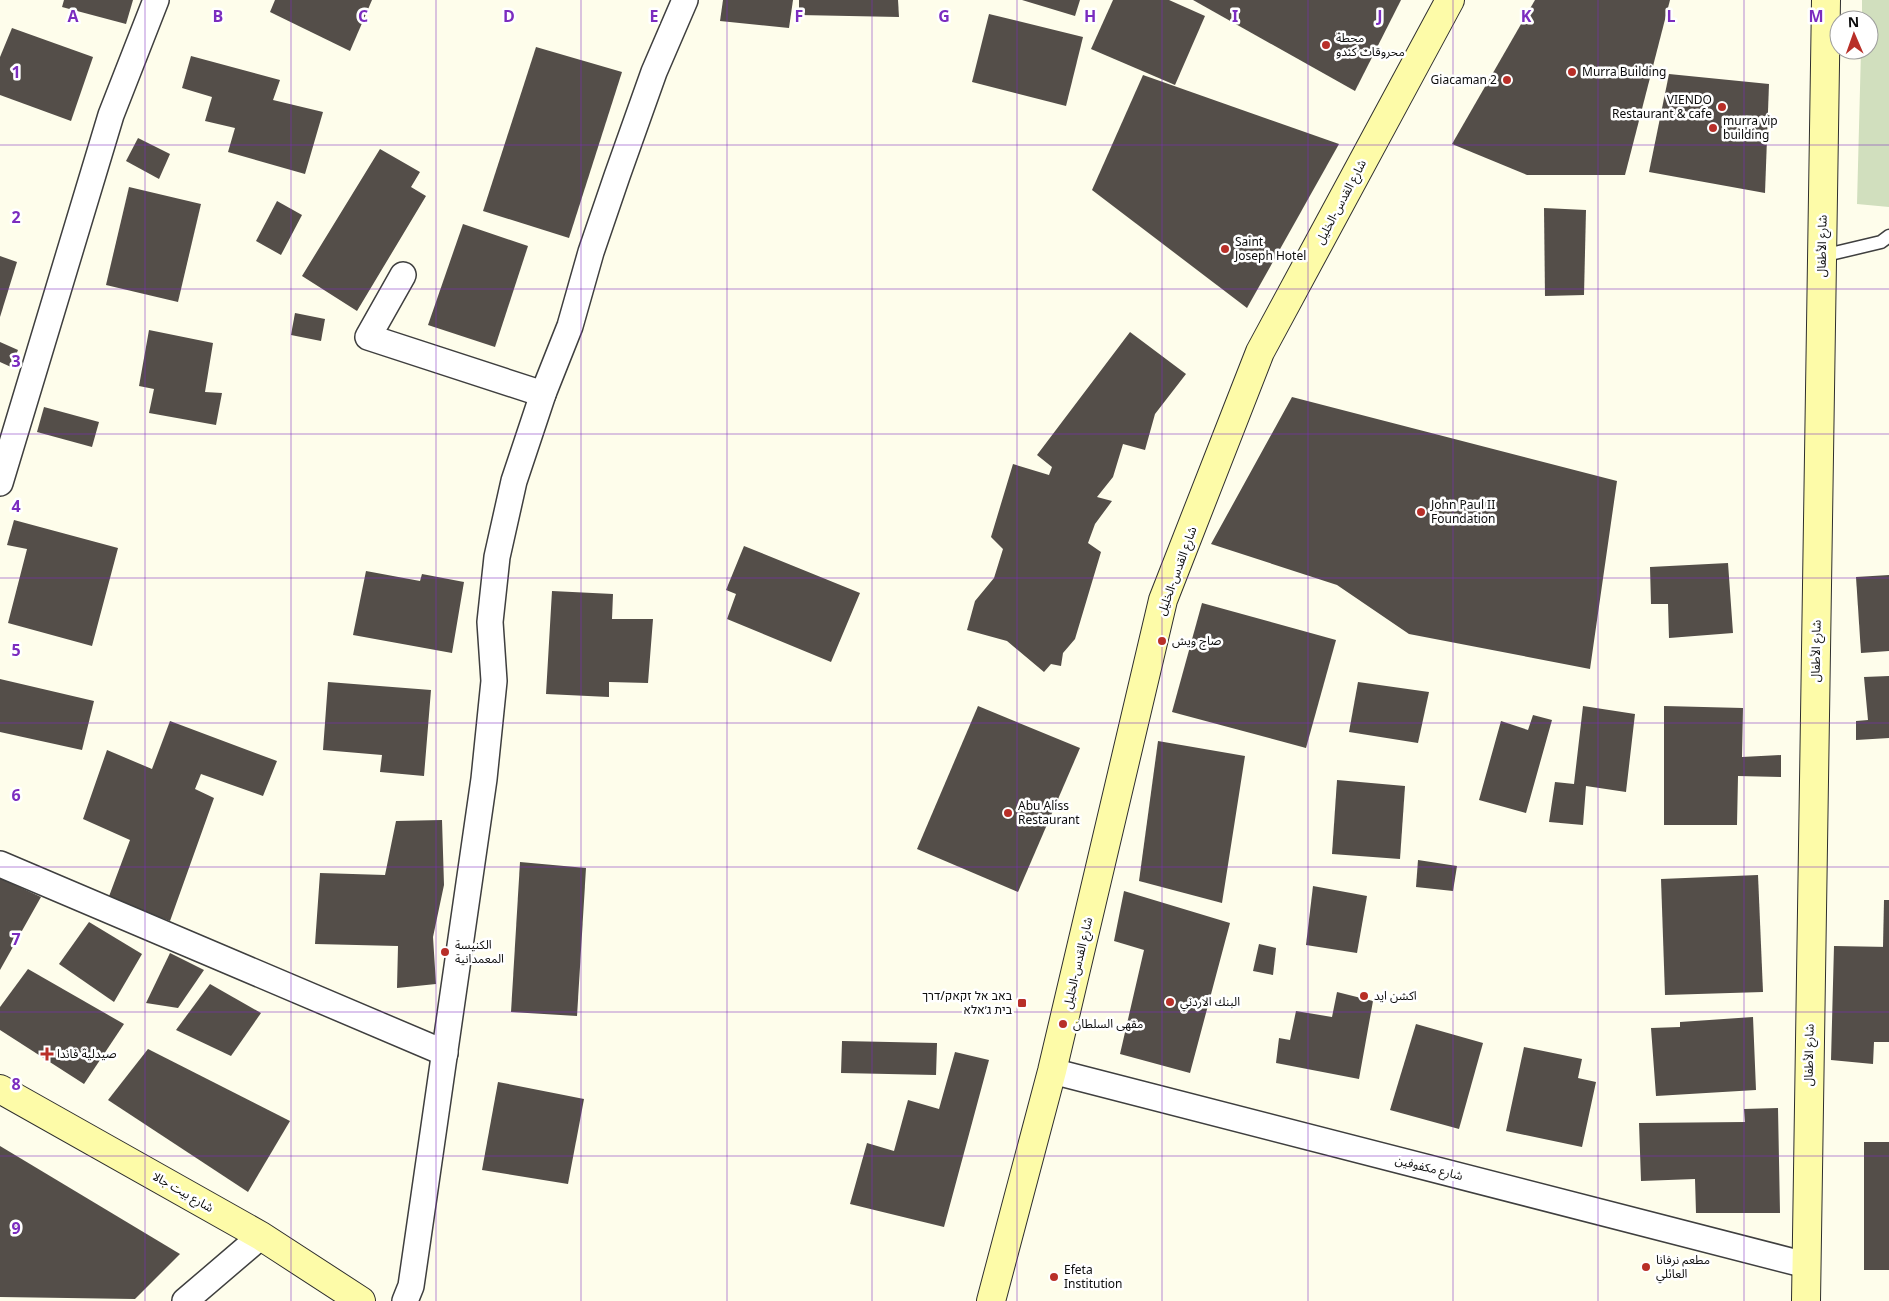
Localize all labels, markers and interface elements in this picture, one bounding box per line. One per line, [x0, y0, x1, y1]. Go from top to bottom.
text: A [67, 0, 79, 34]
text: B [213, 0, 223, 34]
text: C [358, 0, 368, 34]
text: D [503, 0, 515, 34]
text: E [650, 0, 659, 34]
text: F [795, 0, 803, 34]
text: G [938, 0, 950, 34]
text: H [1084, 0, 1096, 34]
text: I [1232, 0, 1238, 34]
text: J [1375, 0, 1383, 34]
text: K [1521, 0, 1532, 34]
text: L [1666, 0, 1676, 34]
text: M [1808, 0, 1824, 34]
text: N [1847, 8, 1860, 37]
north arrow [1829, 10, 1879, 60]
place label: محطة محروقات كندو [1336, 26, 1405, 65]
marker: محطة محروقات كندو [1320, 39, 1332, 51]
text: 1 [11, 56, 21, 90]
place label: Murra Building [1582, 60, 1667, 85]
marker: Murra Building [1566, 66, 1578, 78]
place label: Giacaman 2 [1431, 68, 1497, 93]
marker: Giacaman 2 [1501, 74, 1513, 86]
place label: VIENDO Restaurant & cafe [1612, 88, 1712, 127]
marker: VIENDO Restaurant & cafe [1716, 101, 1728, 113]
place label: murra vip building [1723, 109, 1778, 148]
marker: murra vip building [1707, 122, 1719, 134]
street label: شارع القدس-الخليل [1308, 155, 1374, 249]
text: 2 [11, 201, 21, 235]
street label: شارع الأطفال [1809, 215, 1836, 277]
place label: Saint Joseph Hotel [1234, 230, 1306, 269]
marker: Saint Joseph Hotel [1219, 243, 1231, 255]
text: 3 [11, 345, 21, 379]
text: 4 [11, 490, 21, 524]
place label: John Paul II Foundation [1430, 493, 1496, 532]
marker: John Paul II Foundation [1415, 506, 1427, 518]
street label: شارع القدس-الخليل [1150, 523, 1205, 619]
street label: شارع الأطفال [1803, 620, 1830, 682]
place label: صاج ويش [1172, 629, 1221, 654]
text: 5 [11, 634, 21, 668]
marker: صاج ويش [1156, 635, 1168, 647]
text: 6 [11, 779, 21, 813]
place label: Abu Aliss Restaurant [1018, 794, 1080, 833]
marker: Abu Aliss Restaurant [1002, 807, 1014, 819]
street label: شارع القدس-الخليل [1056, 915, 1101, 1012]
text: 7 [11, 923, 21, 957]
place label: الكنيسة المعمدانية [455, 933, 504, 972]
marker: الكنيسة المعمدانية [439, 946, 451, 958]
place label: באב אל זקאק/דרך בית ג׳אלא [922, 984, 1013, 1023]
place label: اكشن ايد [1374, 984, 1417, 1009]
place label: البنك الاردني [1180, 990, 1240, 1015]
marker: اكشن ايد [1358, 990, 1370, 1002]
marker: البنك الاردني [1164, 996, 1176, 1008]
marker: באב אל זקאק/דרך בית ג׳אלא [1016, 997, 1028, 1009]
place label: مقهى السلطان [1073, 1012, 1143, 1037]
marker: مقهى السلطان [1057, 1018, 1069, 1030]
street label: شارع الأطفال [1796, 1024, 1823, 1086]
place label: صيدلية فاندا [57, 1042, 117, 1067]
marker: صيدلية فاندا [41, 1048, 53, 1060]
text: 8 [11, 1068, 21, 1102]
street label: شارع مكفوفين [1392, 1148, 1465, 1189]
street label: شارع بيت جالا [147, 1165, 218, 1220]
text: 9 [11, 1212, 21, 1246]
place label: مطعم نرفانا العائلي [1656, 1248, 1710, 1287]
place label: Efeta Institution [1064, 1258, 1123, 1297]
marker: مطعم نرفانا العائلي [1640, 1261, 1652, 1273]
marker: Efeta Institution [1048, 1271, 1060, 1283]

